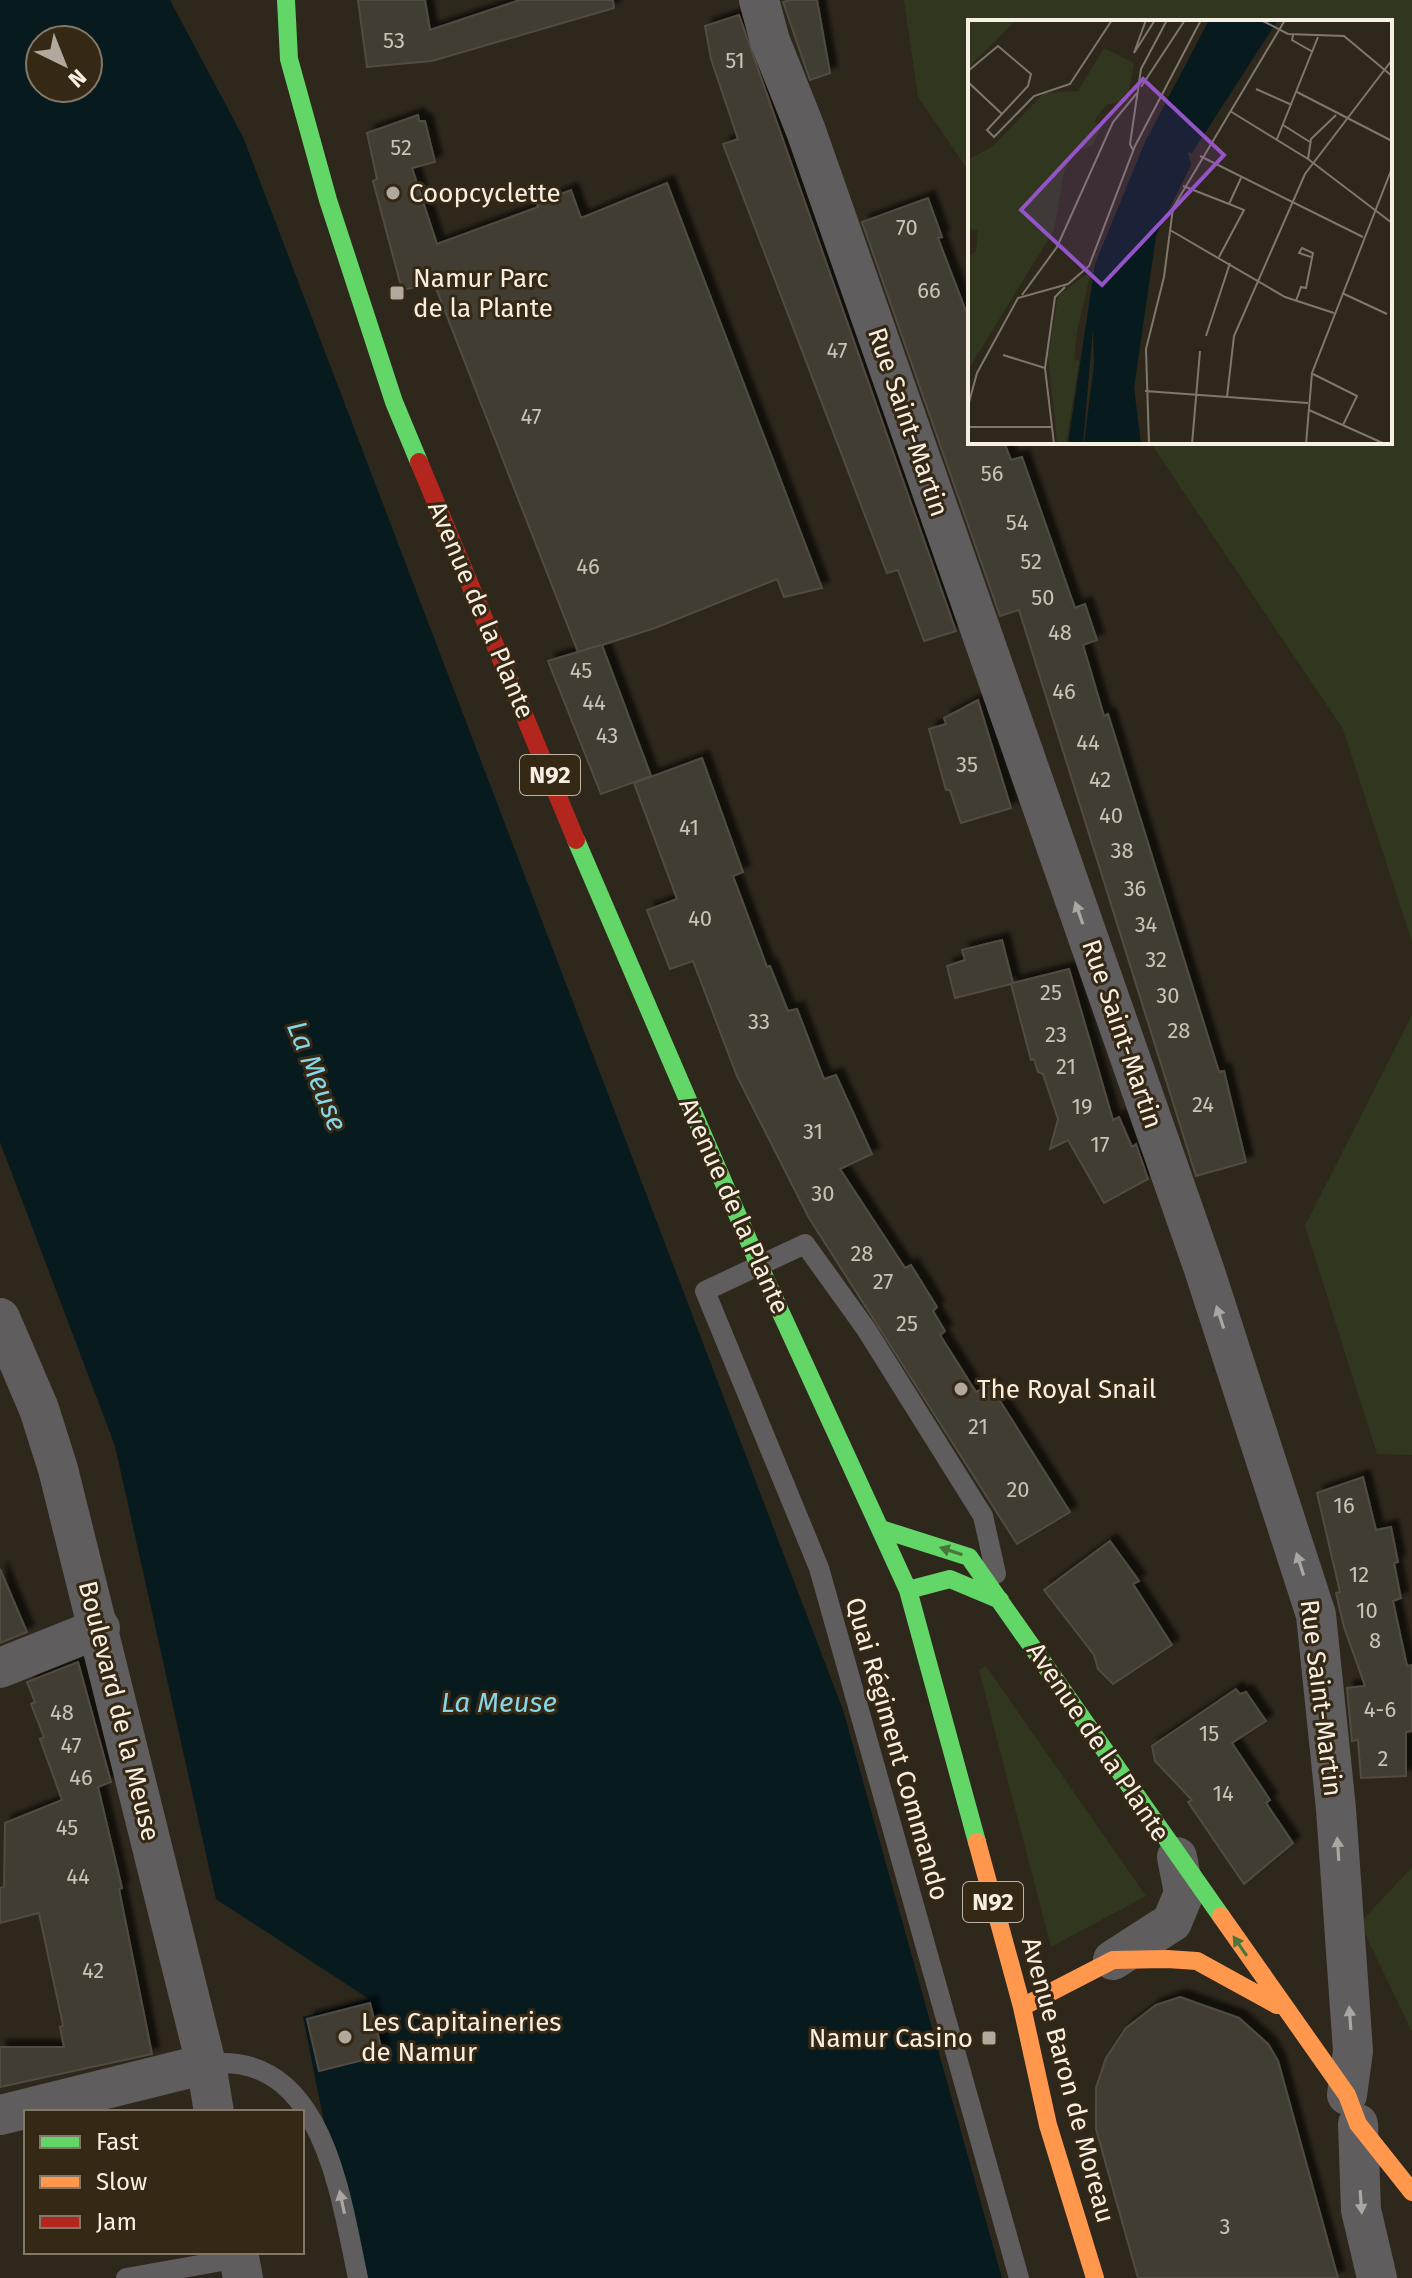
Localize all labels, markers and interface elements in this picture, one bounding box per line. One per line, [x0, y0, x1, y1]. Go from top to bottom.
inset map [968, 20, 1392, 444]
north arrow [24, 24, 104, 104]
house number: 53 [383, 27, 405, 54]
house number: 51 [725, 47, 745, 74]
text: N [63, 63, 92, 93]
house number: 52 [390, 134, 412, 161]
place label: Coopcyclette [409, 178, 561, 209]
marker: Coopcyclette [384, 184, 402, 202]
house number: 70 [896, 214, 918, 241]
place label: Namur Parc de la Plante [413, 263, 553, 324]
house number: 66 [917, 277, 941, 304]
marker: Namur Parc de la Plante [388, 284, 406, 302]
street label: Rue Saint-Martin [861, 323, 955, 521]
house number: 47 [827, 337, 848, 364]
house number: 47 [521, 403, 542, 430]
house number: 56 [981, 460, 1003, 487]
street label: Avenue de la Plante [421, 497, 541, 723]
house number: 54 [1006, 509, 1029, 536]
house number: 52 [1020, 548, 1042, 575]
house number: 46 [576, 553, 600, 580]
house number: 50 [1031, 584, 1055, 611]
house number: 48 [1048, 619, 1072, 646]
house number: 45 [570, 657, 592, 684]
house number: 46 [1052, 678, 1076, 705]
house number: 44 [582, 689, 606, 716]
house number: 43 [596, 722, 618, 749]
house number: 44 [1076, 729, 1100, 756]
house number: 35 [956, 751, 978, 778]
road number: N92 [520, 755, 580, 795]
house number: 42 [1089, 766, 1111, 793]
house number: 40 [1099, 802, 1123, 829]
house number: 41 [679, 814, 699, 841]
house number: 38 [1110, 837, 1134, 864]
house number: 36 [1124, 875, 1146, 902]
one-way arrow [1073, 900, 1085, 924]
house number: 40 [688, 905, 712, 932]
house number: 34 [1135, 911, 1158, 938]
street label: Rue Saint-Martin [1075, 935, 1169, 1133]
house number: 32 [1145, 946, 1167, 973]
house number: 25 [1040, 979, 1062, 1006]
house number: 30 [1156, 982, 1180, 1009]
house number: 33 [748, 1008, 770, 1035]
water label: La Meuse [280, 1016, 354, 1136]
house number: 28 [1167, 1017, 1191, 1044]
house number: 23 [1045, 1021, 1067, 1048]
house number: 21 [1056, 1053, 1076, 1080]
house number: 24 [1192, 1091, 1214, 1118]
street label: Avenue de la Plante [672, 1093, 796, 1319]
house number: 19 [1071, 1093, 1093, 1120]
house number: 31 [803, 1118, 823, 1145]
house number: 17 [1090, 1131, 1110, 1158]
house number: 30 [811, 1180, 835, 1207]
house number: 28 [850, 1240, 874, 1267]
house number: 27 [873, 1268, 893, 1295]
one-way arrow [1213, 1305, 1225, 1329]
house number: 25 [896, 1310, 918, 1337]
place label: The Royal Snail [977, 1374, 1157, 1405]
marker: The Royal Snail [952, 1380, 970, 1398]
house number: 21 [968, 1413, 988, 1440]
house number: 20 [1006, 1476, 1030, 1503]
house number: 16 [1333, 1492, 1355, 1519]
one-way arrow [939, 1545, 963, 1557]
one-way arrow [1293, 1552, 1305, 1576]
house number: 12 [1349, 1561, 1369, 1588]
street label: Boulevard de la Meuse [72, 1578, 166, 1844]
street label: Quai Régiment Commando [839, 1594, 955, 1904]
house number: 10 [1356, 1597, 1378, 1624]
street label: Rue Saint-Martin [1294, 1598, 1348, 1798]
house number: 8 [1369, 1627, 1381, 1654]
street label: Avenue de la Plante [1020, 1637, 1176, 1847]
water label: La Meuse [441, 1686, 557, 1719]
house number: 4-6 [1364, 1696, 1396, 1723]
house number: 48 [50, 1699, 74, 1726]
house number: 15 [1199, 1720, 1219, 1747]
house number: 47 [61, 1732, 82, 1759]
house number: 2 [1378, 1745, 1388, 1772]
house number: 46 [69, 1764, 93, 1791]
house number: 14 [1212, 1780, 1234, 1807]
house number: 45 [56, 1814, 78, 1841]
one-way arrow [1331, 1836, 1344, 1861]
house number: 44 [66, 1863, 90, 1890]
road number: N92 [963, 1882, 1023, 1922]
street label: Avenue Baron de Moreau [1015, 1934, 1121, 2226]
one-way arrow [1233, 1936, 1248, 1957]
house number: 42 [82, 1957, 104, 1984]
one-way arrow [1344, 2005, 1357, 2030]
place label: Les Capitaineries de Namur [361, 2007, 562, 2068]
place label: Namur Casino [809, 2023, 973, 2054]
marker: Les Capitaineries de Namur [336, 2028, 354, 2046]
marker: Namur Casino [980, 2029, 998, 2047]
legend [24, 2110, 304, 2254]
text: Fast [96, 2128, 139, 2156]
text: Slow [96, 2168, 147, 2196]
one-way arrow [335, 2189, 348, 2214]
one-way arrow [1355, 2190, 1368, 2215]
text: Jam [96, 2208, 137, 2236]
house number: 3 [1220, 2213, 1230, 2240]

